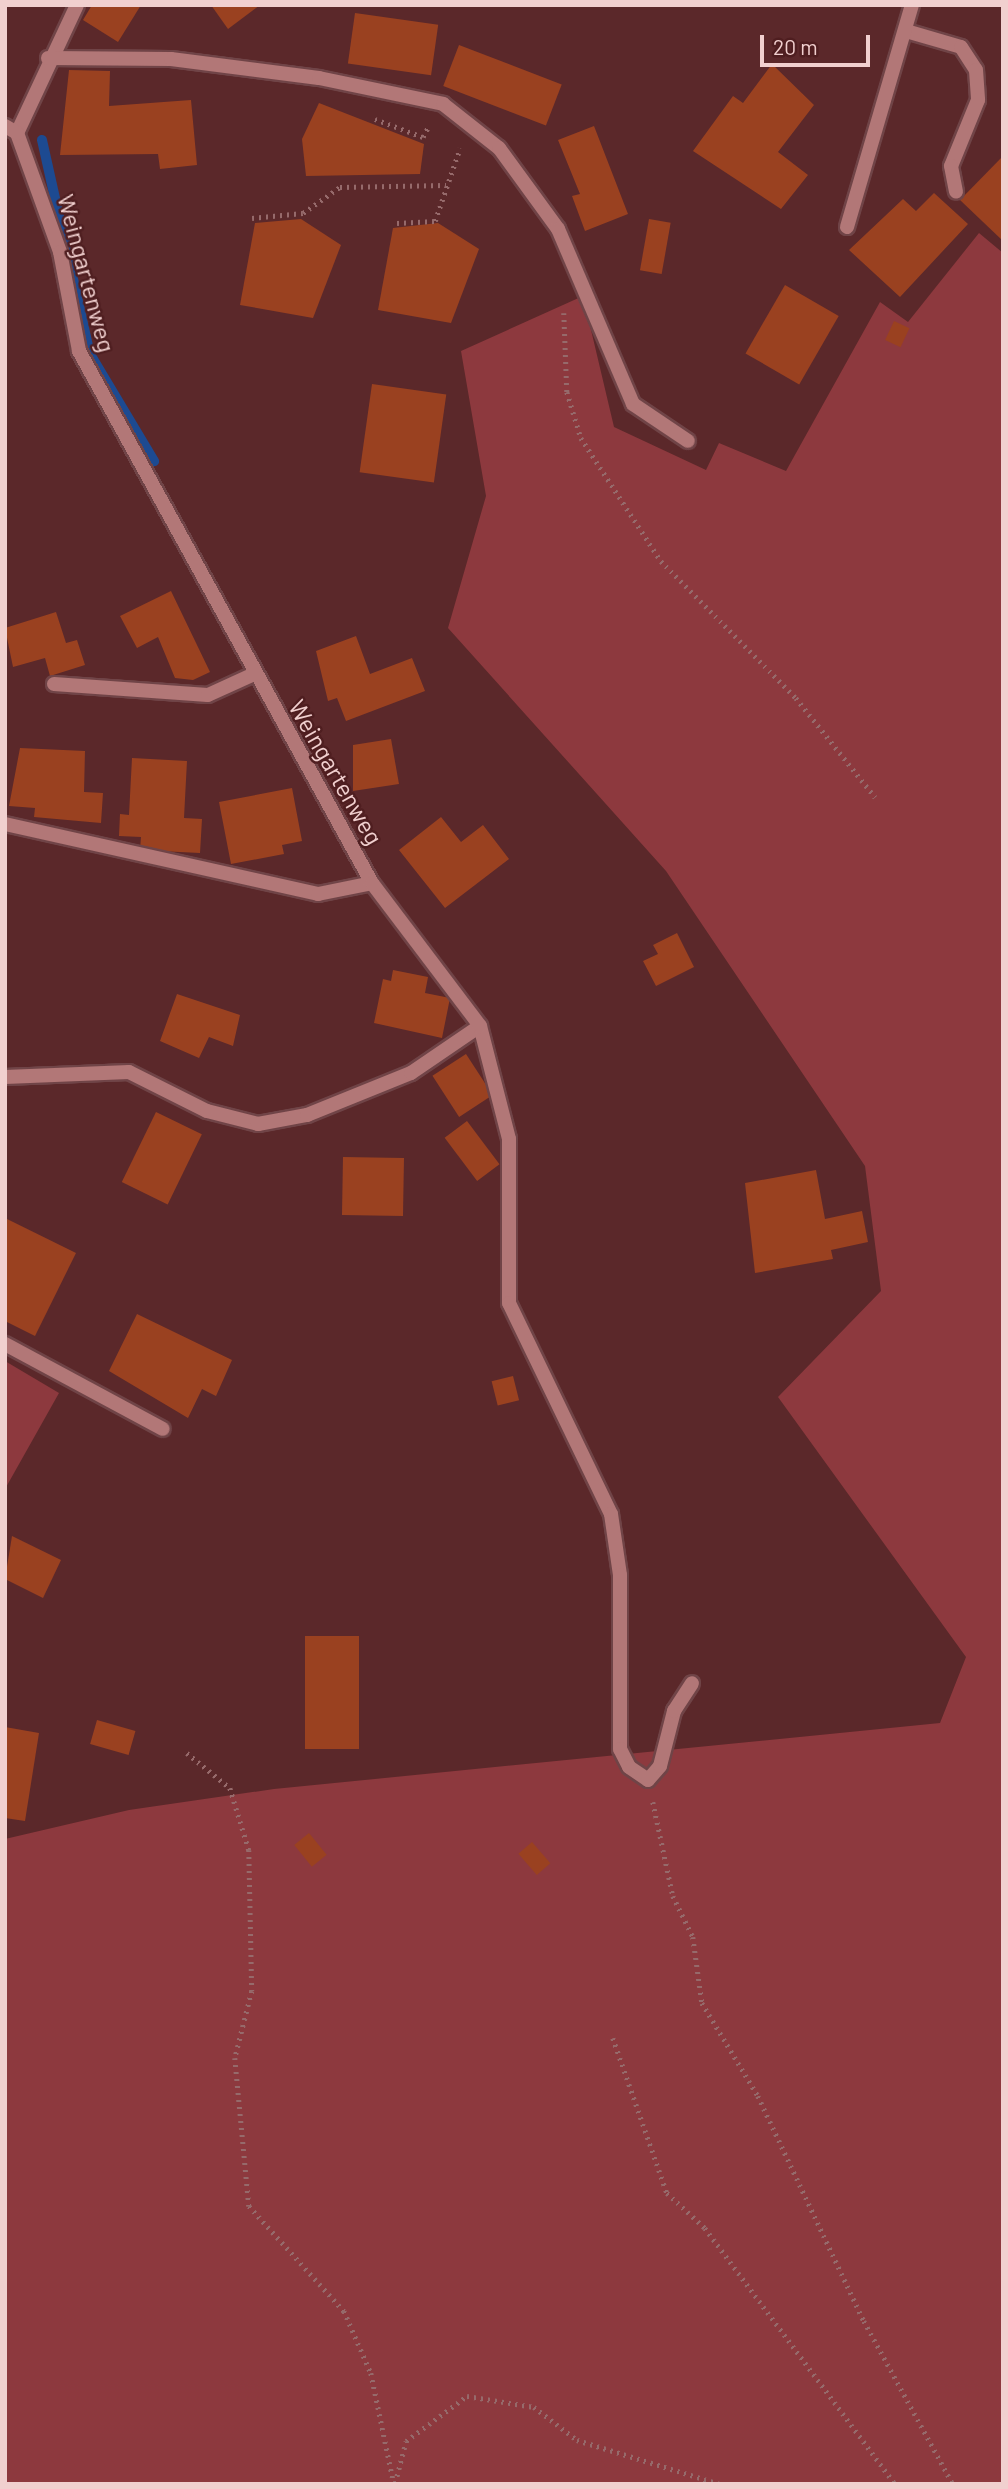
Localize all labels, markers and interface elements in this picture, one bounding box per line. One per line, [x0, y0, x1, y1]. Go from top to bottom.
scale bar [763, 21, 873, 65]
text: 20 m [773, 34, 818, 59]
street label: Weingartenweg [52, 191, 122, 355]
street label: Weingartenweg [283, 695, 389, 849]

